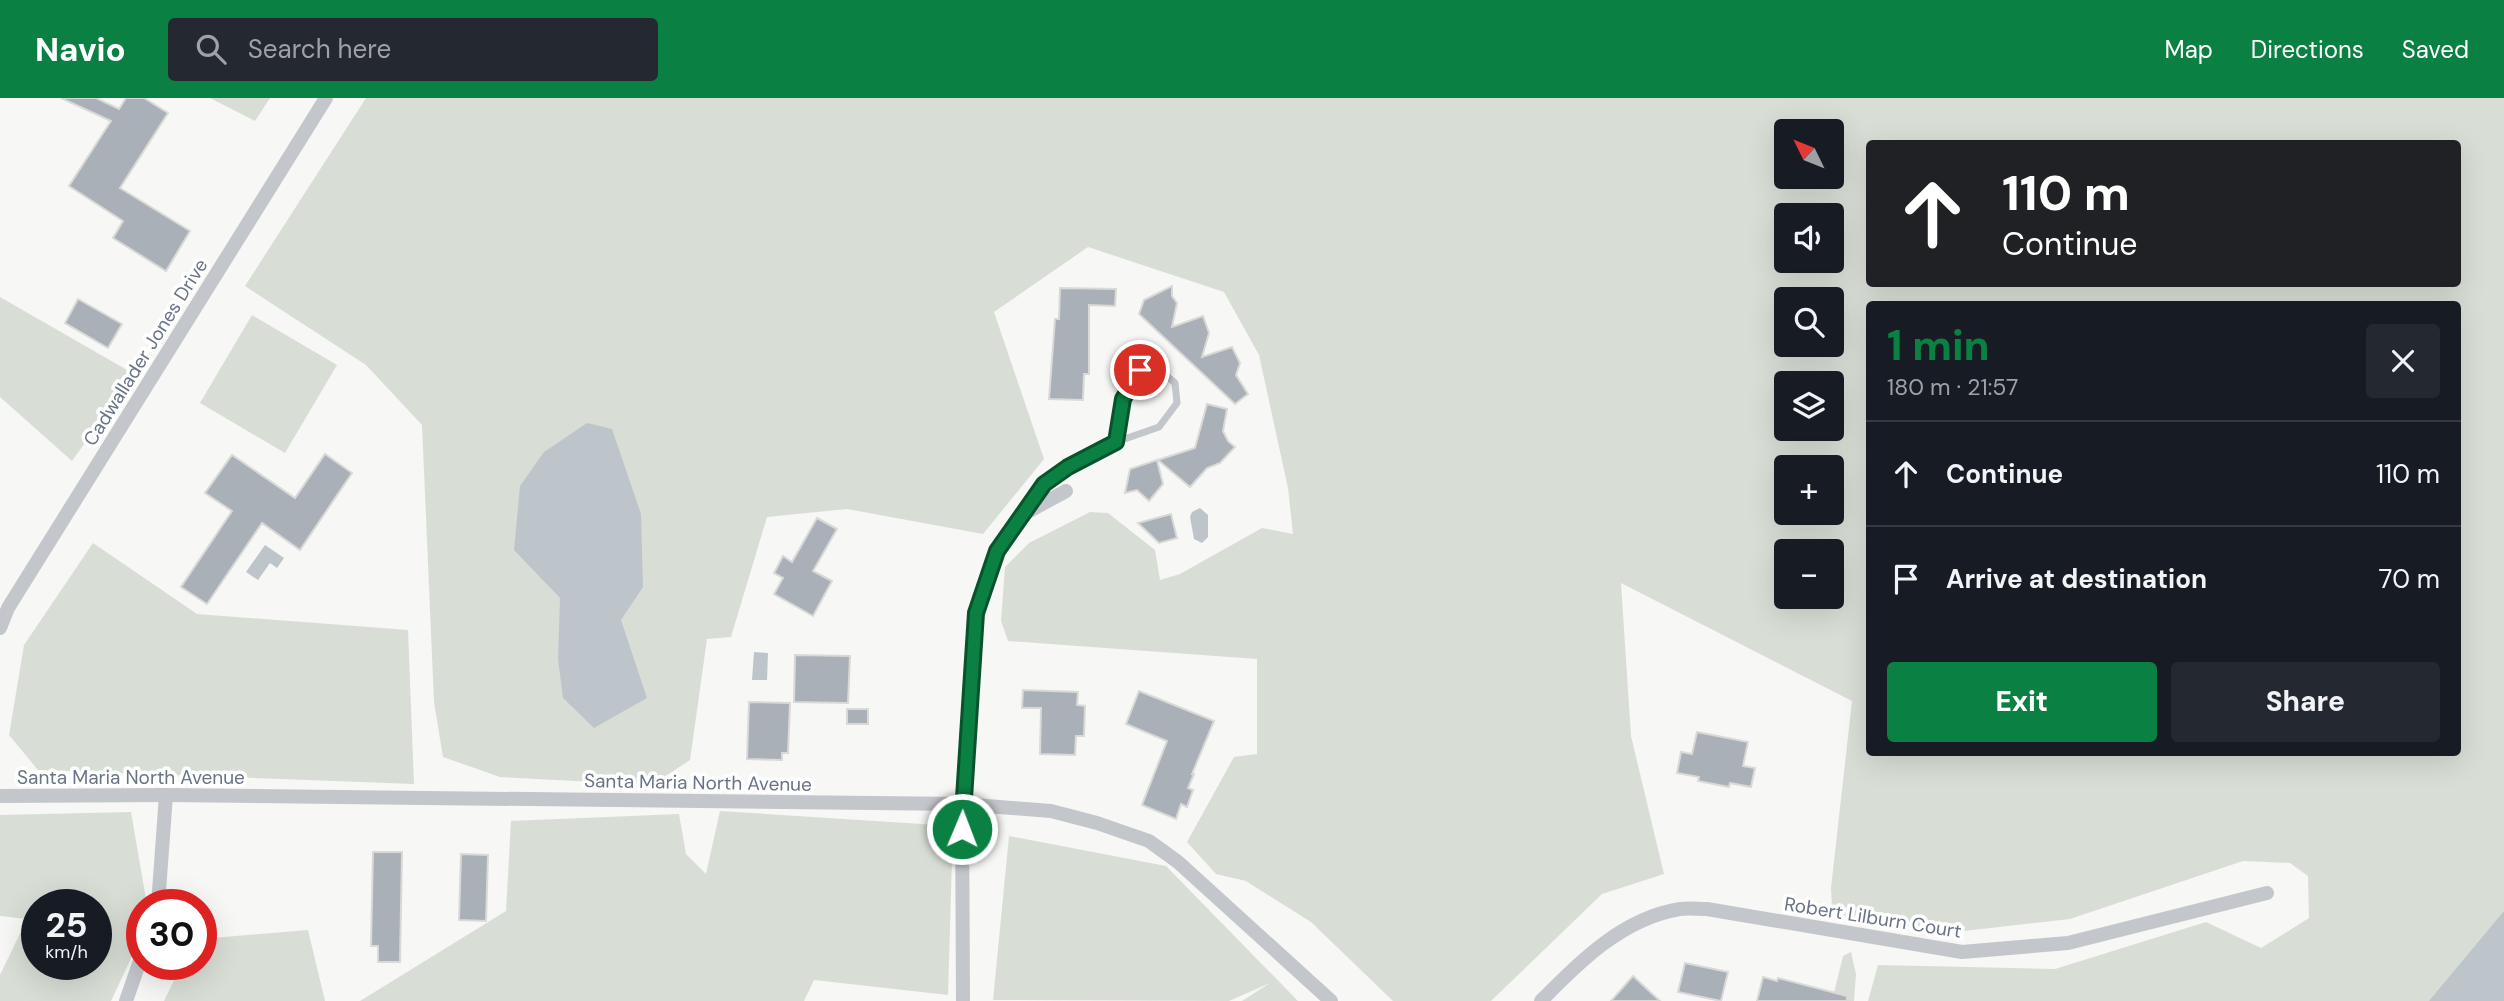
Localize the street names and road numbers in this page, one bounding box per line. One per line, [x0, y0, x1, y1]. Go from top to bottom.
street label: Cadwallader Jones Drive [78, 254, 213, 450]
street label: Santa Maria North Avenue [17, 765, 245, 790]
street label: Santa Maria North Avenue [584, 768, 812, 797]
street label: Robert Lilburn Court [1783, 891, 1963, 944]

